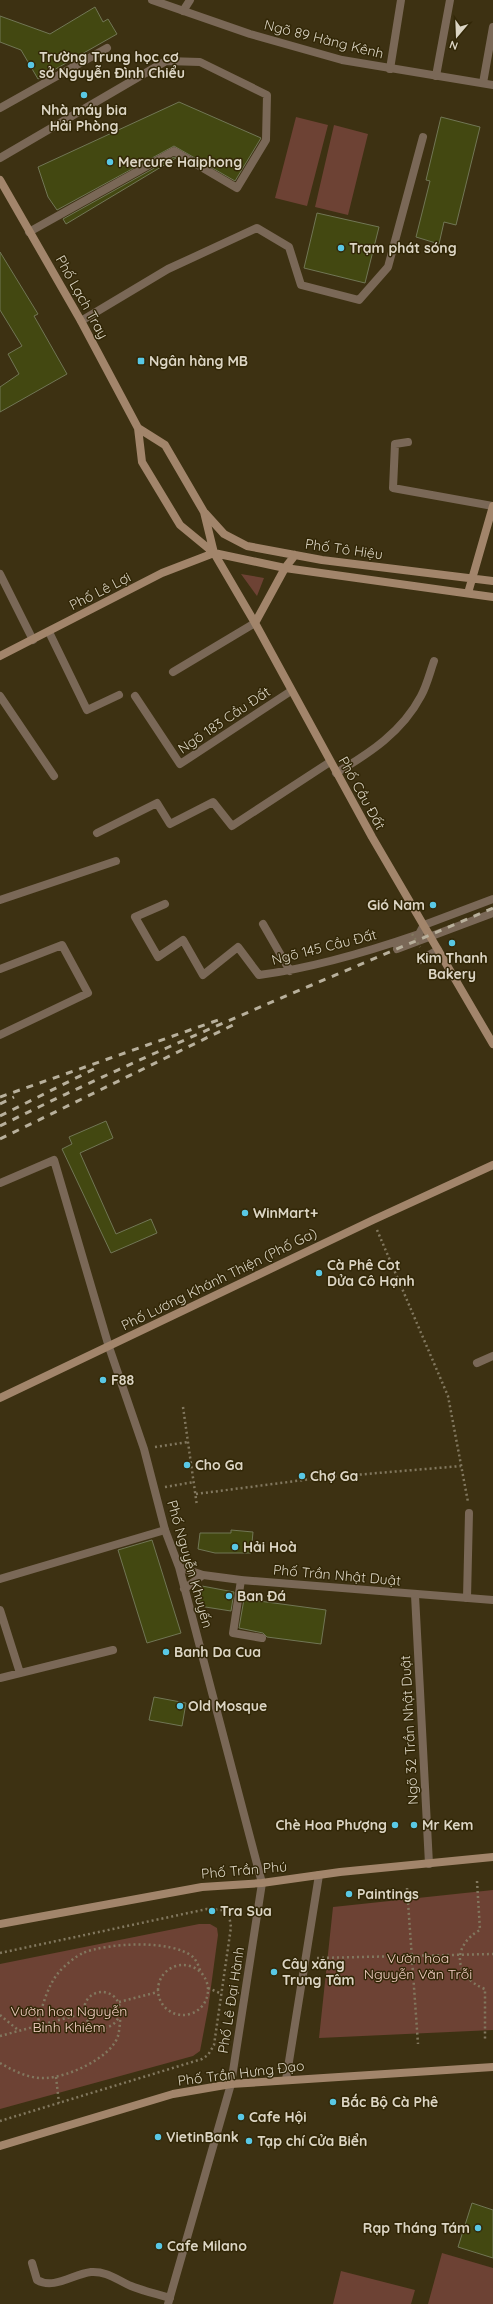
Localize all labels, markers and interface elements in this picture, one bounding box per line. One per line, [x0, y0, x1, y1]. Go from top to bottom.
street label: Ngõ 89 Hàng Kênh [262, 15, 386, 63]
north arrow [437, 16, 477, 56]
text: N [448, 38, 460, 53]
place label: Trường Trung học cơ sở Nguyễn Đình Chiểu [39, 48, 185, 82]
marker: Trường Trung học cơ sở Nguyễn Đình Chiểu [26, 60, 36, 70]
marker: Nhà máy bia Hải Phòng [79, 90, 89, 100]
place label: Nhà máy bia Hải Phòng [41, 101, 127, 135]
place label: Mercure Haiphong [118, 153, 242, 171]
marker: Mercure Haiphong [105, 157, 115, 167]
place label: Trạm phát sóng [349, 239, 457, 257]
marker: Trạm phát sóng [336, 243, 346, 253]
street label: Phố Lạch Tray [52, 252, 112, 342]
place label: Ngân hàng MB [149, 352, 248, 370]
marker: Ngân hàng MB [136, 356, 146, 366]
street label: Phố Tô Hiệu [304, 535, 384, 563]
street label: Phố Lê Lợi [66, 568, 134, 614]
street label: Ngõ 183 Cầu Đất [174, 682, 274, 758]
street label: Phố Cầu Đất [334, 753, 390, 833]
place label: Gió Nam [367, 896, 425, 914]
marker: Gió Nam [428, 900, 438, 910]
street label: Ngõ 145 Cầu Đất [270, 925, 379, 969]
marker: Kim Thanh Bakery [447, 938, 457, 948]
place label: Kim Thanh Bakery [416, 949, 488, 983]
place label: WinMart+ [253, 1204, 318, 1222]
marker: WinMart+ [240, 1208, 250, 1218]
street label: Phố Lương Khánh Thiện (Phố Ga) [118, 1224, 320, 1334]
place label: Cà Phê Cot Dửa Cô Hạnh [327, 1256, 415, 1290]
marker: Cà Phê Cot Dửa Cô Hạnh [314, 1268, 324, 1278]
place label: F88 [111, 1371, 135, 1389]
marker: F88 [98, 1375, 108, 1385]
place label: Cho Ga [195, 1456, 243, 1474]
marker: Cho Ga [182, 1460, 192, 1470]
place label: Chợ Ga [310, 1467, 358, 1485]
marker: Chợ Ga [297, 1471, 307, 1481]
street label: Phố Nguyễn Khuyến [163, 1498, 217, 1630]
place label: Hải Hoà [243, 1538, 297, 1556]
marker: Hải Hoà [230, 1542, 240, 1552]
street label: Phố Trần Nhật Duật [272, 1560, 402, 1590]
place label: Ban Đá [237, 1587, 286, 1605]
marker: Ban Đá [224, 1591, 234, 1601]
place label: Banh Da Cua [174, 1643, 261, 1661]
marker: Banh Da Cua [161, 1647, 171, 1657]
street label: Ngõ 32 Trần Nhật Duật [396, 1654, 422, 1805]
place label: Old Mosque [188, 1697, 267, 1715]
marker: Old Mosque [175, 1701, 185, 1711]
place label: Chè Hoa Phượng [275, 1816, 387, 1834]
place label: Mr Kem [422, 1816, 474, 1834]
marker: Chè Hoa Phượng [390, 1820, 400, 1830]
marker: Mr Kem [409, 1820, 419, 1830]
street label: Phố Trần Phú [200, 1857, 288, 1883]
place label: Paintings [357, 1885, 419, 1903]
marker: Paintings [344, 1889, 354, 1899]
place label: Tra Sua [220, 1902, 272, 1920]
marker: Tra Sua [207, 1906, 217, 1916]
street label: Phố Lê Đại Hành [214, 1945, 248, 2055]
park label: Vườn hoa Nguyễn Văn Trỗi [364, 1949, 472, 1983]
place label: Cây xăng Trung Tâm [282, 1955, 354, 1989]
marker: Cây xăng Trung Tâm [269, 1967, 279, 1977]
park label: Vườn hoa Nguyễn Bỉnh Khiêm [11, 2002, 127, 2036]
street label: Phố Trần Hưng Đạo [177, 2056, 305, 2090]
place label: Bắc Bộ Cà Phê [341, 2093, 438, 2111]
marker: Bắc Bộ Cà Phê [328, 2097, 338, 2107]
place label: Cafe Hội [249, 2108, 307, 2126]
marker: Cafe Hội [236, 2112, 246, 2122]
place label: VietinBank [166, 2128, 239, 2146]
marker: VietinBank [153, 2132, 163, 2142]
place label: Tạp chí Cửa Biển [257, 2132, 367, 2150]
marker: Tạp chí Cửa Biển [244, 2136, 254, 2146]
place label: Rạp Tháng Tám [363, 2219, 470, 2237]
marker: Rạp Tháng Tám [473, 2223, 483, 2233]
place label: Cafe Milano [167, 2237, 247, 2255]
marker: Cafe Milano [154, 2241, 164, 2251]

